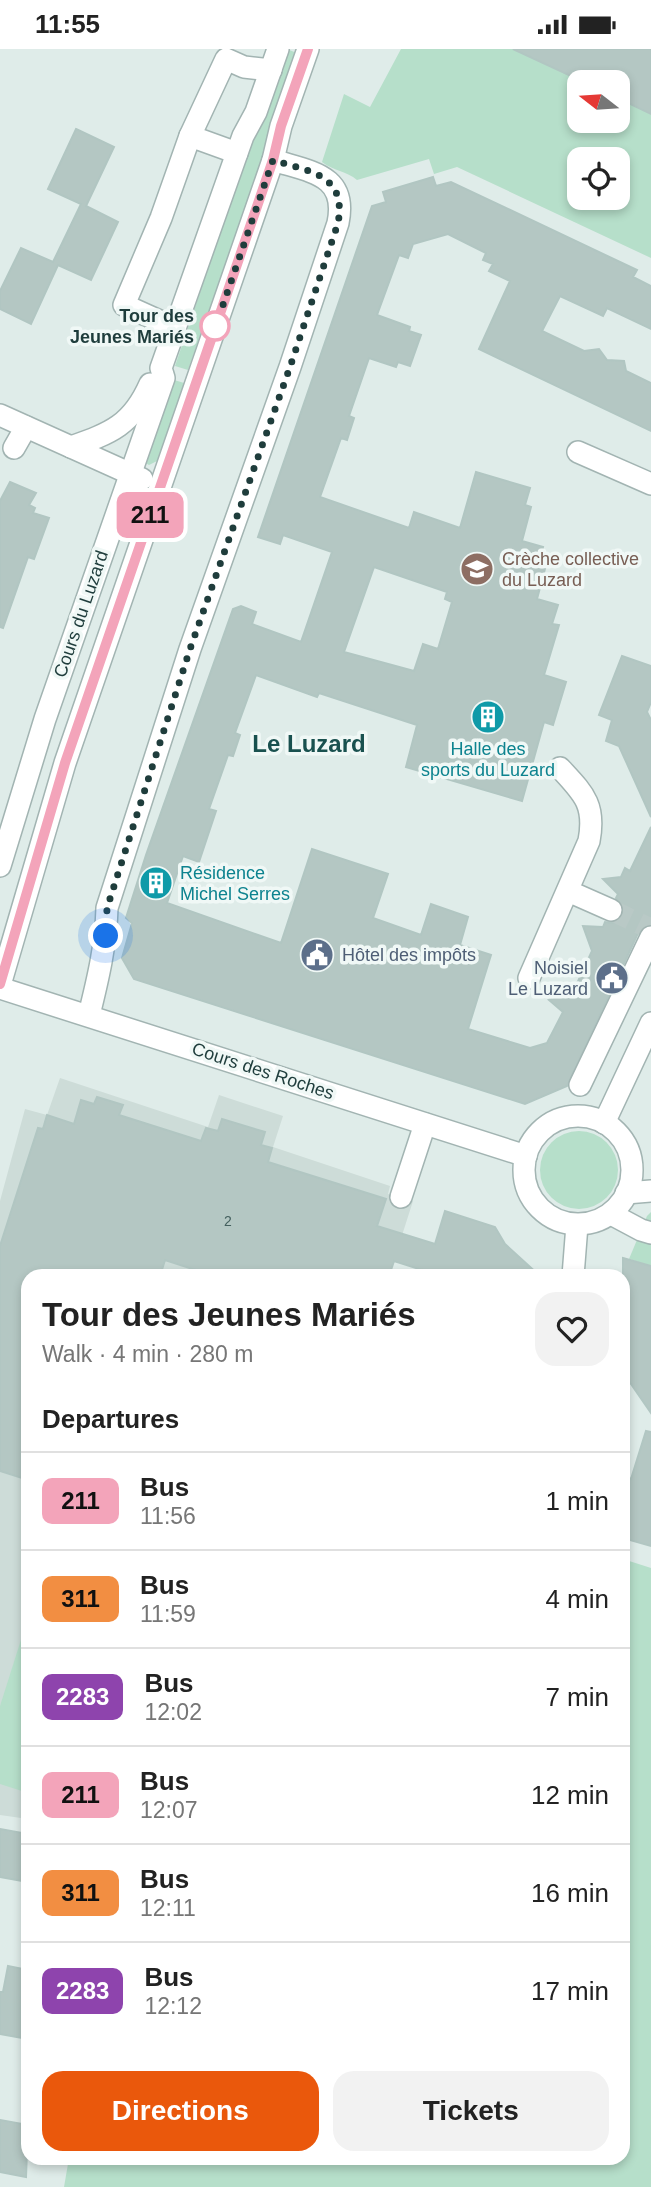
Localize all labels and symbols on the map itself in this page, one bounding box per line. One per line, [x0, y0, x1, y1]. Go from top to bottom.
north arrow [567, 70, 630, 133]
place label: Tour des Jeunes Mariés [70, 306, 194, 347]
marker: Tour des Jeunes Mariés [200, 311, 230, 341]
line badge: 211 [110, 492, 190, 538]
street label: Cours du Luzard [50, 548, 112, 680]
place label: Crèche collective du Luzard [502, 549, 639, 590]
school or university icon: Crèche collective du Luzard [458, 550, 496, 588]
building icon: Halle des sports du Luzard [469, 698, 507, 736]
district label: Le Luzard [252, 730, 366, 757]
place label: Halle des sports du Luzard [421, 739, 555, 780]
place label: Résidence Michel Serres [180, 863, 290, 904]
building icon: Résidence Michel Serres [137, 864, 175, 902]
your location [88, 918, 123, 953]
public building icon: Hôtel des impôts [298, 936, 336, 974]
place label: Hôtel des impôts [342, 945, 476, 965]
place label: Noisiel Le Luzard [508, 958, 588, 999]
public building icon: Noisiel Le Luzard [593, 959, 631, 997]
street label: Cours des Roches [189, 1039, 337, 1103]
house number: 2 [224, 1213, 232, 1229]

